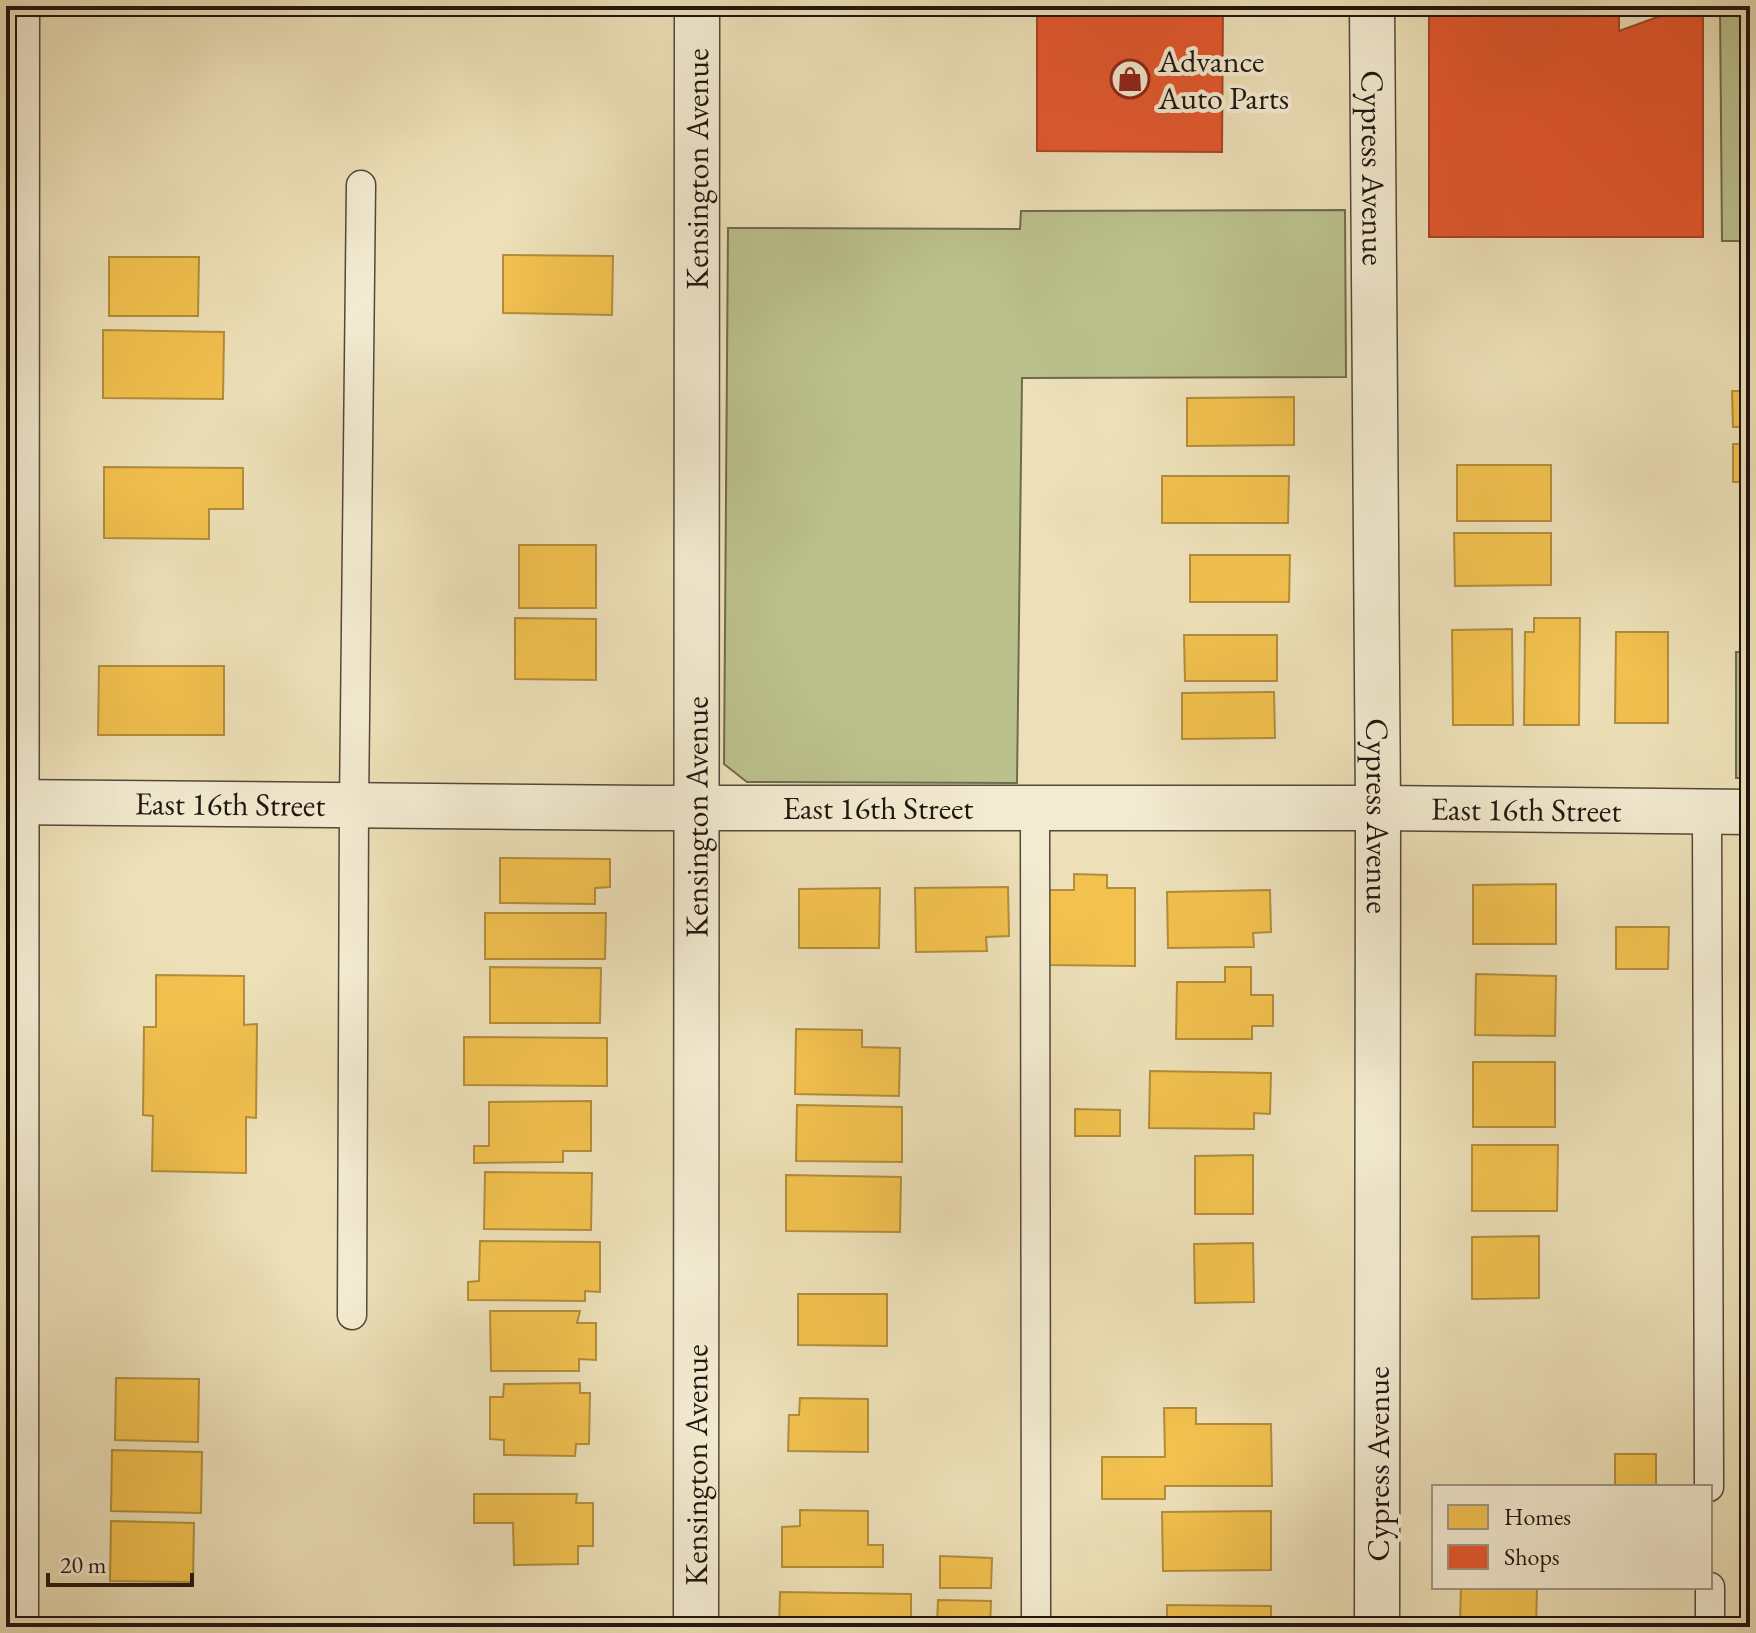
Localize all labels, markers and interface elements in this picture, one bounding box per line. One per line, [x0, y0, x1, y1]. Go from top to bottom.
place label: Advance Auto Parts [1157, 40, 1289, 119]
street label: Kensington Avenue [676, 48, 718, 290]
shop icon: Advance Auto Parts [1109, 58, 1151, 100]
street label: Cypress Avenue [1351, 70, 1395, 266]
street label: Kensington Avenue [675, 696, 718, 938]
street label: Cypress Avenue [1356, 718, 1399, 914]
street label: East 16th Street [134, 782, 326, 826]
street label: East 16th Street [783, 787, 973, 829]
street label: East 16th Street [1430, 788, 1622, 832]
street label: Kensington Avenue [675, 1344, 717, 1586]
street label: Cypress Avenue [1357, 1366, 1399, 1562]
legend [1432, 1485, 1712, 1589]
text: Homes [1504, 1501, 1571, 1532]
scale bar [48, 1537, 192, 1587]
text: Shops [1504, 1541, 1560, 1572]
text: 20 m [60, 1549, 107, 1580]

